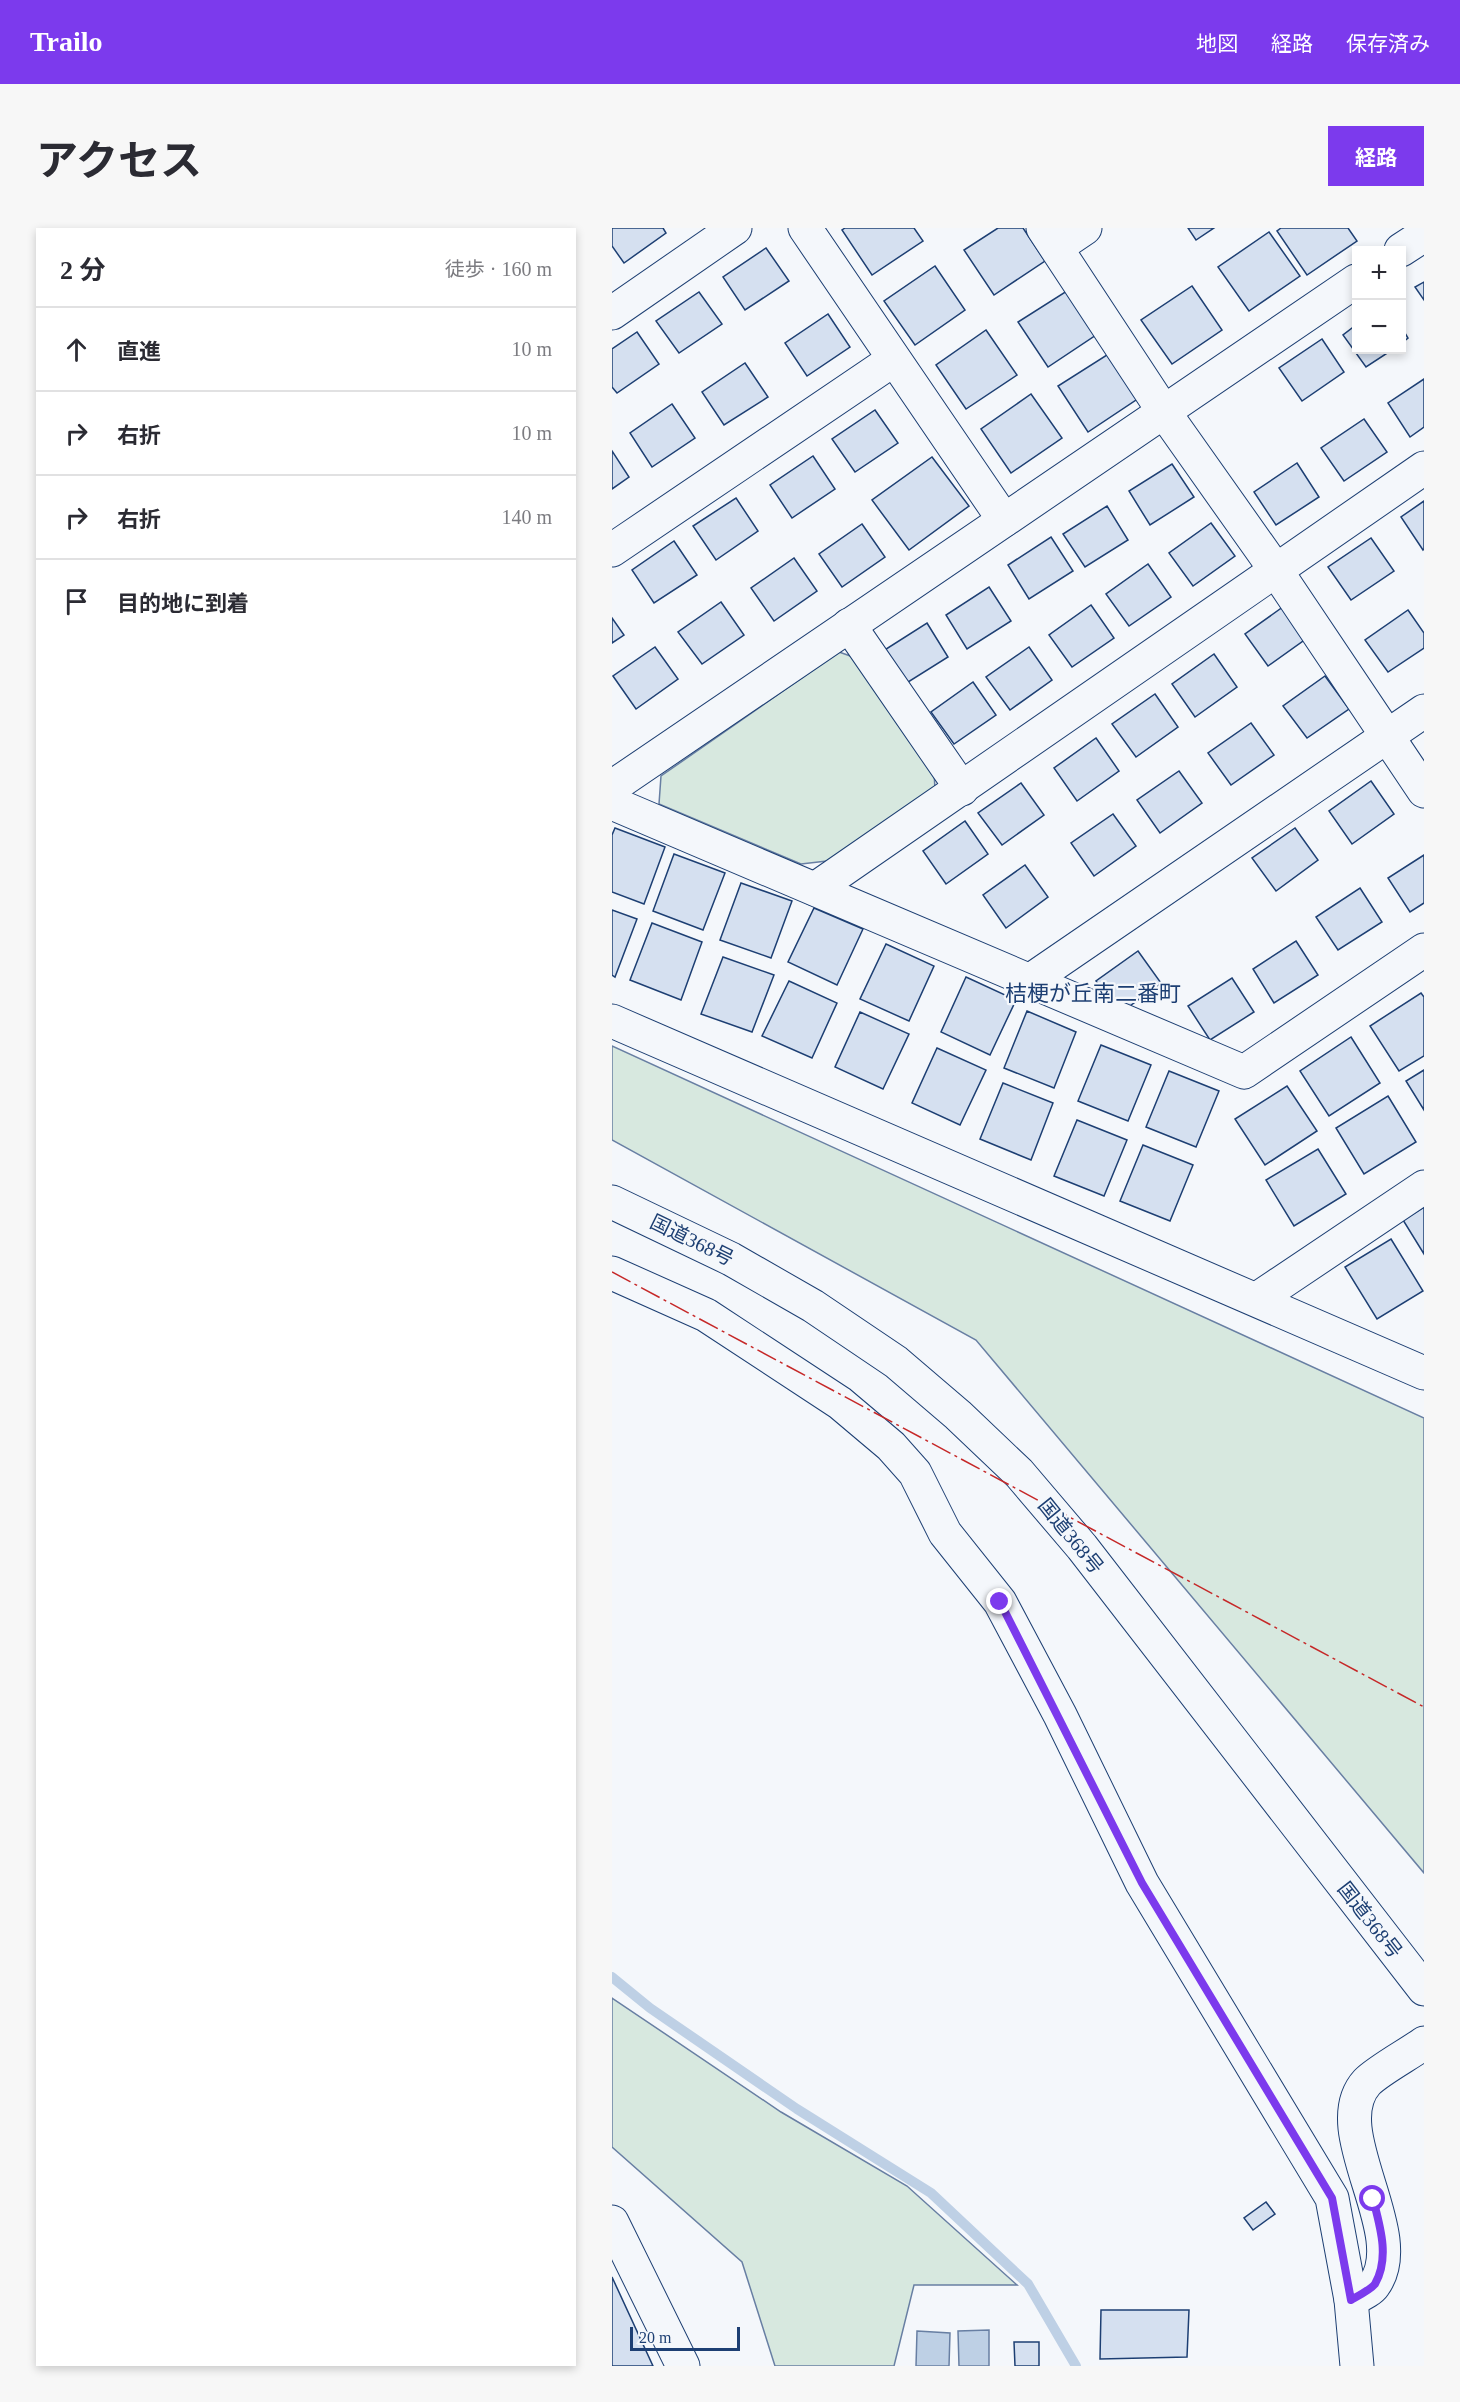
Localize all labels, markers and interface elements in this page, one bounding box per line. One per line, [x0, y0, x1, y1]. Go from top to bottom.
text: Trailo [30, 26, 103, 57]
text: 地図 [1196, 32, 1238, 56]
text: 経路 [1271, 32, 1313, 56]
text: 保存済み [1346, 32, 1430, 56]
button: 経路 [1328, 126, 1424, 186]
text: アクセス [36, 138, 202, 184]
map controls [1352, 246, 1406, 354]
button: + [1352, 246, 1406, 300]
text: 2 分 [60, 256, 106, 285]
text: 徒歩 · 160 m [445, 258, 552, 280]
button: − [1352, 300, 1406, 354]
icon: ahead [60, 333, 93, 366]
text: 10 m [511, 338, 552, 360]
text: 直進 [117, 339, 161, 364]
icon: right [60, 417, 93, 450]
text: 10 m [511, 422, 552, 444]
text: 右折 [117, 423, 161, 448]
icon: right [60, 501, 93, 534]
text: 140 m [501, 506, 552, 528]
text: 右折 [117, 507, 161, 532]
icon: arrive [60, 585, 93, 618]
text: 目的地に到着 [117, 591, 249, 616]
district label: 桔梗が丘南二番町 [1005, 981, 1181, 1006]
street label: 国道368号 [647, 1210, 737, 1270]
street label: 国道368号 [1034, 1494, 1108, 1578]
route end [986, 1588, 1012, 1614]
street label: 国道368号 [1334, 1878, 1406, 1962]
route start [1359, 2185, 1385, 2211]
scale bar [630, 2324, 740, 2352]
text: 20 m [639, 2329, 671, 2346]

